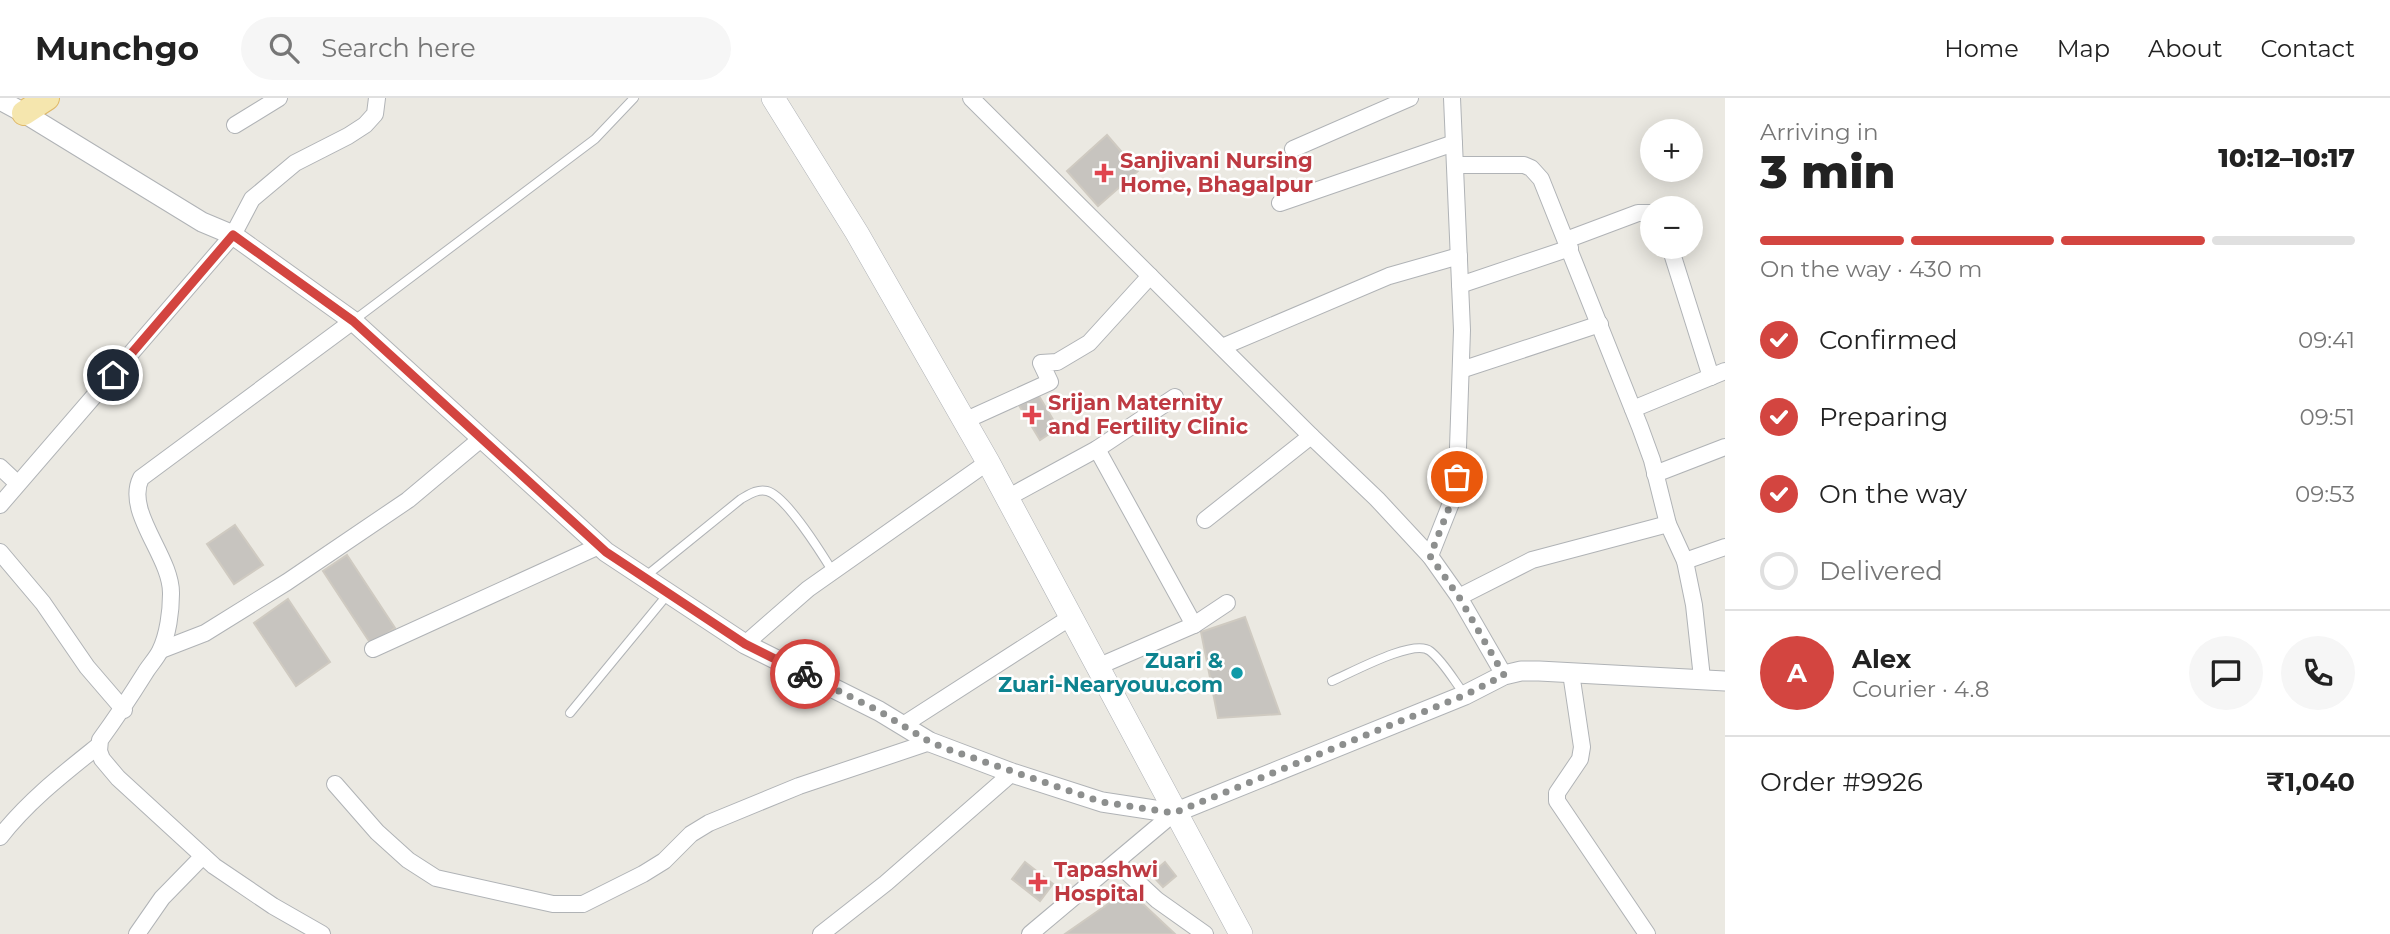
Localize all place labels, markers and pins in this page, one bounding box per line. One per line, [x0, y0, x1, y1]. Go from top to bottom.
place label: Sanjivani Nursing Home, Bhagalpur [1120, 148, 1313, 197]
marker: Sanjivani Nursing Home, Bhagalpur [1094, 163, 1114, 183]
pin [83, 345, 143, 405]
place label: Srijan Maternity and Fertility Clinic [1048, 390, 1249, 439]
marker: Srijan Maternity and Fertility Clinic [1022, 405, 1042, 425]
pin [1427, 447, 1487, 507]
place label: Zuari & Zuari-Nearyouu.com [998, 648, 1223, 697]
marker: Zuari & Zuari-Nearyouu.com [1229, 665, 1245, 681]
place label: Tapashwi Hospital [1054, 857, 1158, 906]
marker: Tapashwi Hospital [1028, 872, 1048, 892]

